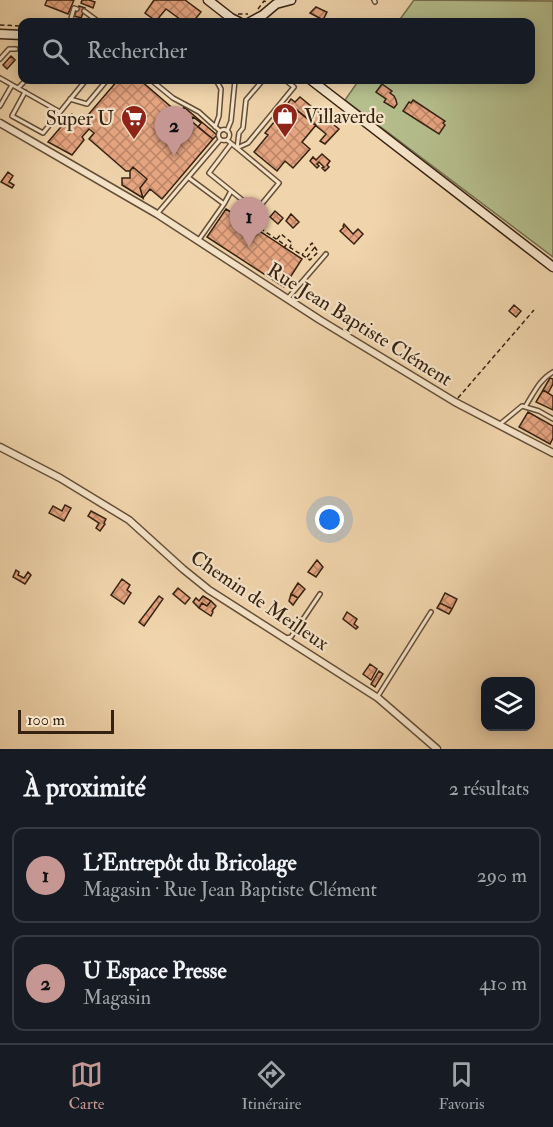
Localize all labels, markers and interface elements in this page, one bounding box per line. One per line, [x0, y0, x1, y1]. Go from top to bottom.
search box [18, 18, 535, 84]
icon: search [39, 35, 72, 68]
text: Rechercher [87, 37, 187, 65]
shop icon: Villaverde [270, 101, 300, 139]
supermarket icon: Super U [119, 103, 149, 141]
place label: Villaverde [304, 104, 384, 129]
place label: Super U [46, 106, 114, 132]
pin: 2 [154, 106, 194, 156]
pin: 1 [230, 198, 268, 247]
street label: Rue Jean Baptiste Clément [262, 257, 457, 393]
your location [315, 505, 344, 534]
street label: Chemin de Meilleux [186, 545, 334, 656]
map controls [481, 677, 535, 731]
button: layers [481, 677, 535, 731]
scale bar [18, 707, 114, 734]
text: 100 m [27, 710, 65, 730]
text: À proximité [24, 772, 146, 804]
text: 2 résultats [449, 776, 529, 801]
text: L'Entrepôt du Bricolage [83, 849, 297, 877]
text: 1 [42, 863, 49, 888]
text: 290 m [477, 863, 527, 888]
text: Magasin · Rue Jean Baptiste Clément [83, 877, 377, 902]
text: U Espace Presse [83, 957, 227, 985]
text: 2 [40, 971, 51, 996]
text: 410 m [479, 971, 527, 996]
text: Magasin [83, 985, 151, 1010]
tab: Carte [68, 1058, 105, 1114]
tab: Itinéraire [241, 1058, 301, 1114]
tab: Favoris [438, 1058, 485, 1114]

